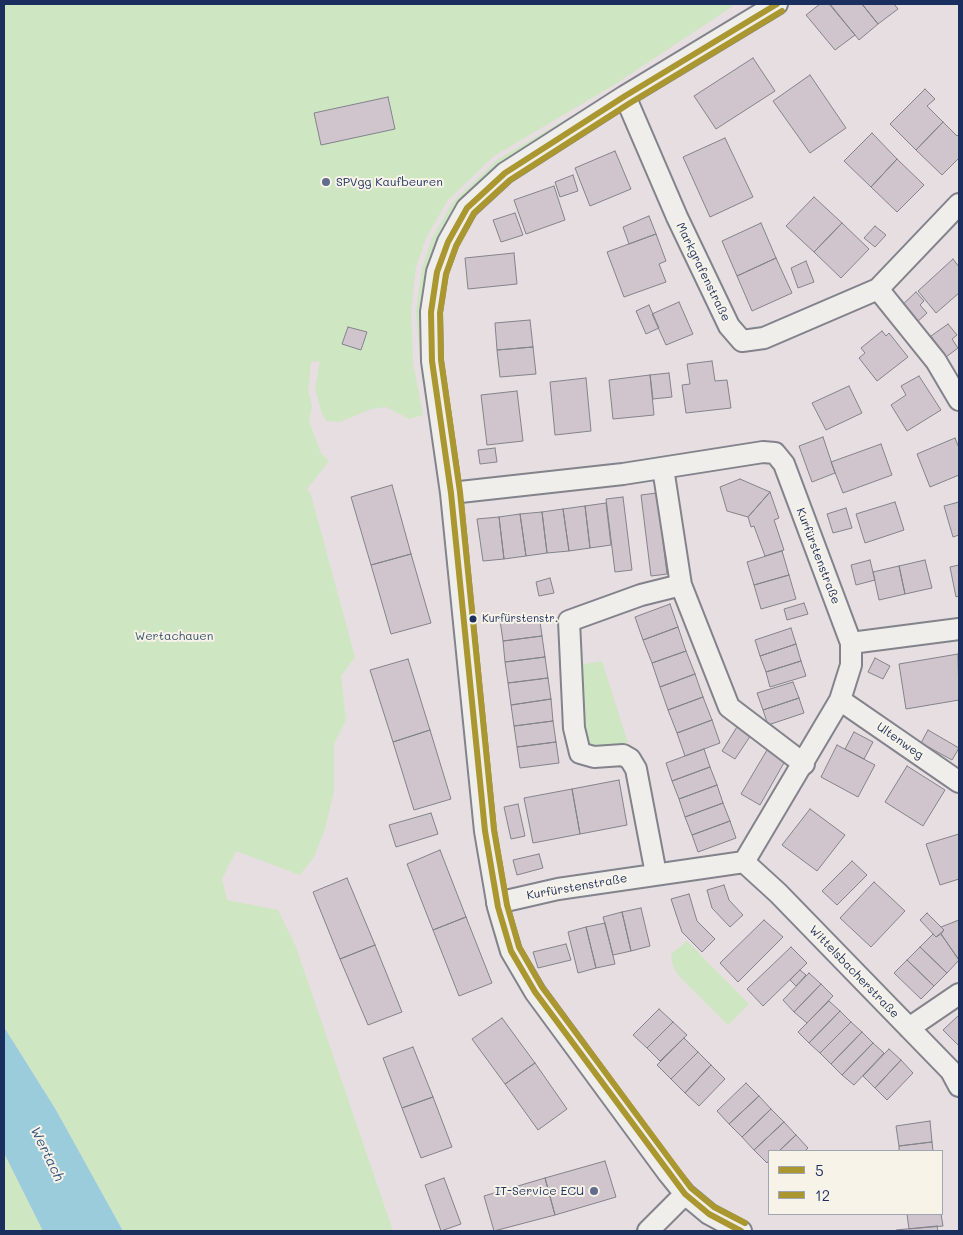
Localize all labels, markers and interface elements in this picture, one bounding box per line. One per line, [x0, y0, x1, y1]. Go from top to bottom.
place label: SPVgg Kaufbeuren [336, 175, 443, 189]
marker: SPVgg Kaufbeuren [320, 176, 332, 188]
street label: Markgrafenstraße [673, 220, 733, 324]
street label: Kurfürstenstraße [793, 506, 843, 606]
place label: Kurfürstenstr. [482, 612, 558, 626]
marker: Kurfürstenstr. [468, 614, 478, 624]
park label: Wertachauen [135, 629, 213, 643]
street label: Ultenweg [874, 720, 926, 762]
street label: Kurfürstenstraße [526, 871, 628, 903]
street label: Wittelsbacherstraße [806, 923, 902, 1021]
water label: Wertach [27, 1124, 67, 1184]
legend [768, 1150, 943, 1215]
text: 5 [815, 1160, 824, 1180]
place label: IT-Service ECU [495, 1184, 584, 1198]
marker: IT-Service ECU [588, 1185, 600, 1197]
text: 12 [815, 1185, 830, 1205]

